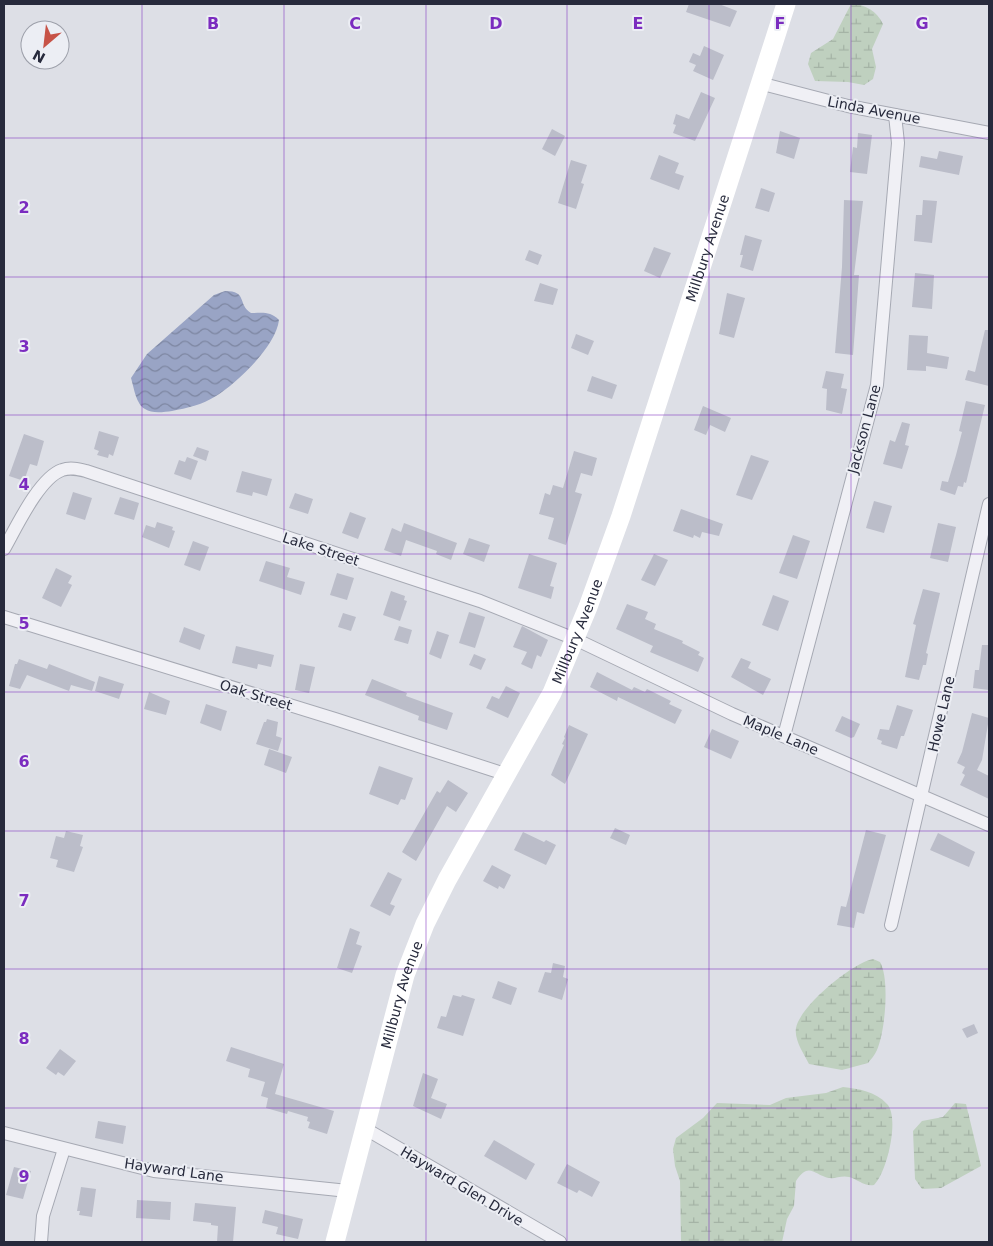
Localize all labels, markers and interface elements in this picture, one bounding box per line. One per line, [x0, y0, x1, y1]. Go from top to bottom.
text: B [207, 14, 219, 33]
text: C [349, 14, 361, 33]
text: D [489, 14, 503, 33]
text: E [633, 14, 643, 33]
text: F [775, 14, 785, 33]
text: G [915, 14, 929, 33]
north arrow [20, 20, 70, 70]
text: N [30, 47, 48, 66]
street label: Linda Avenue [826, 93, 922, 127]
street label: Millbury Avenue [683, 192, 732, 304]
text: 2 [18, 198, 30, 217]
text: 3 [18, 337, 30, 356]
street label: Jackson Lane [844, 383, 884, 476]
text: 4 [18, 475, 30, 494]
street label: Lake Street [281, 529, 362, 569]
street label: Millbury Avenue [549, 577, 606, 686]
text: 5 [18, 614, 30, 633]
street label: Howe Lane [924, 674, 958, 754]
street label: Oak Street [218, 676, 295, 714]
street label: Maple Lane [741, 712, 821, 758]
text: 6 [18, 752, 30, 771]
text: 7 [18, 891, 30, 910]
street label: Millbury Avenue [378, 939, 426, 1051]
text: 8 [18, 1029, 30, 1048]
street label: Hayward Glen Drive [398, 1143, 526, 1229]
street label: Hayward Lane [123, 1155, 225, 1185]
text: 9 [18, 1167, 30, 1186]

